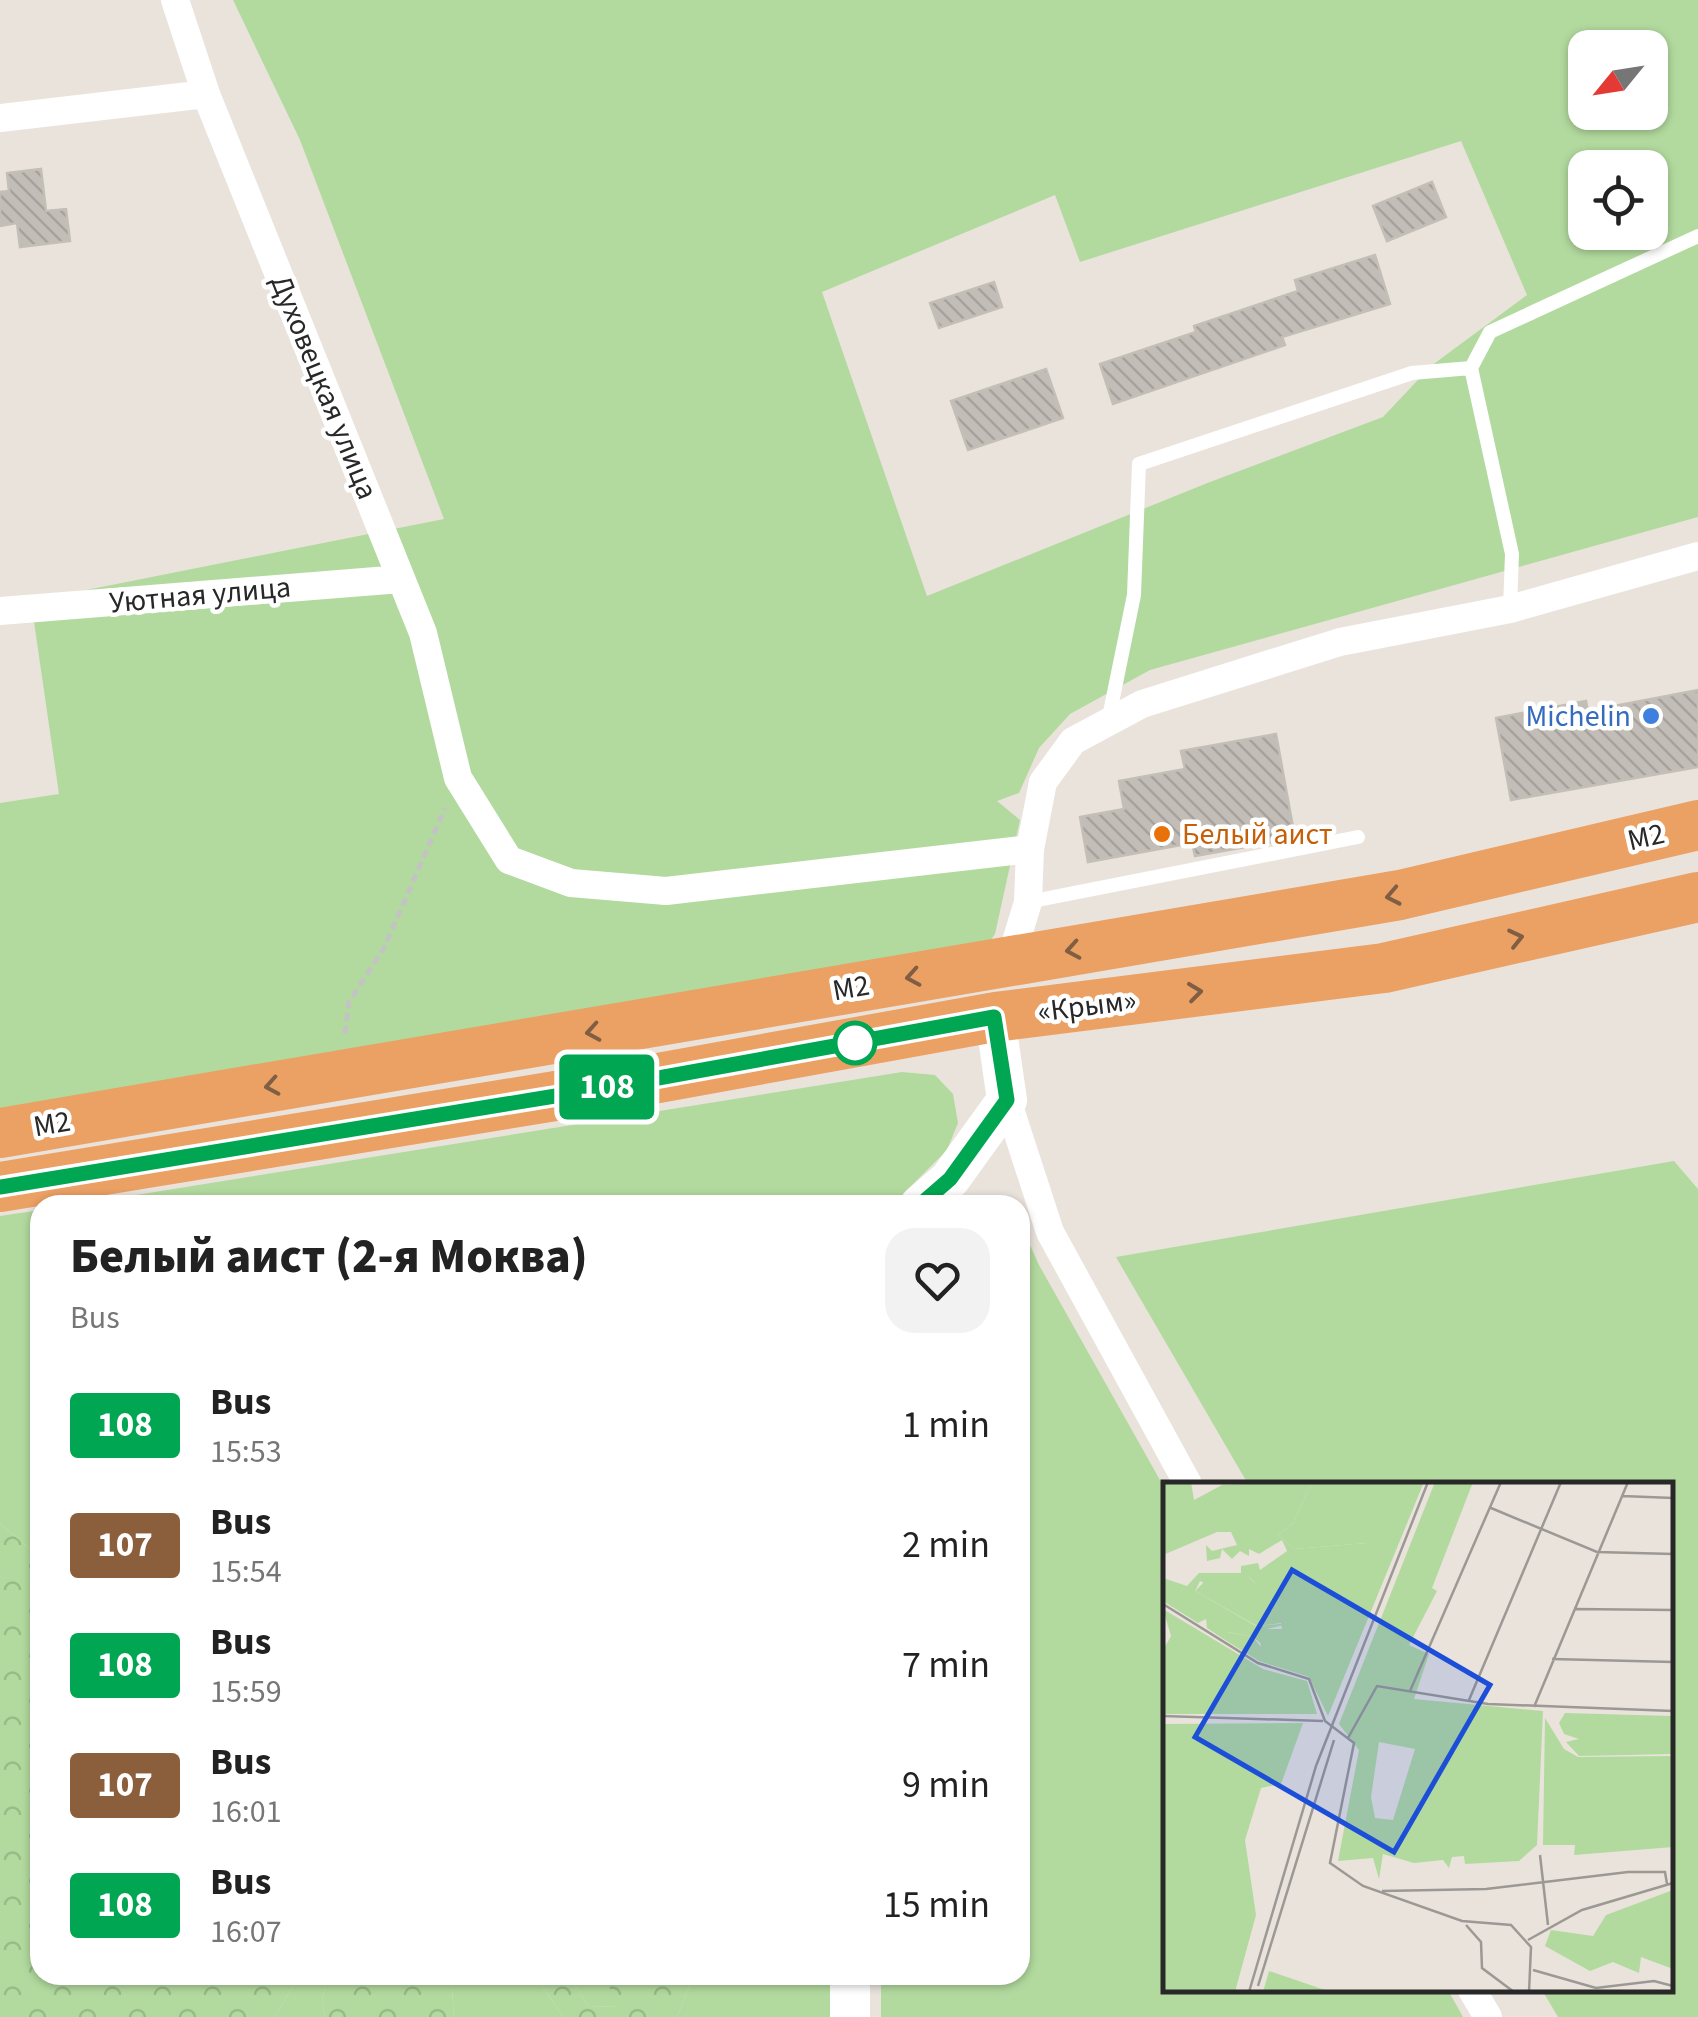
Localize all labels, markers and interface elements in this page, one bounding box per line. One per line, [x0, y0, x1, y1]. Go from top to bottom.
north arrow [1568, 30, 1668, 130]
map controls [1568, 30, 1668, 250]
button: locate [1568, 150, 1668, 250]
street label: Духовецкая улица [259, 268, 389, 506]
street label: Уютная улица [107, 566, 293, 624]
place label: Michelin [1525, 695, 1631, 738]
marker: Michelin [1640, 705, 1662, 727]
street label: М2 [1623, 812, 1669, 862]
place label: Белый аист [1182, 813, 1333, 856]
marker: Белый аист [1151, 823, 1173, 845]
one-way arrow [1385, 884, 1402, 905]
one-way arrow [1507, 929, 1524, 950]
one-way arrow [1065, 939, 1081, 960]
street label: М2 [829, 964, 873, 1012]
one-way arrow [905, 966, 921, 987]
street label: «Крым» [1035, 979, 1139, 1033]
one-way arrow [1188, 982, 1204, 1003]
one-way arrow [584, 1021, 601, 1042]
unlabelled marker [834, 1022, 876, 1064]
line badge: 108 [550, 1054, 664, 1120]
text: 108 [579, 1062, 635, 1112]
one-way arrow [264, 1075, 281, 1096]
street label: М2 [30, 1100, 74, 1148]
text: Белый аист (2-я Моква) [70, 1223, 588, 1291]
button: heart [885, 1228, 990, 1333]
text: Bus [70, 1295, 120, 1341]
text: Bus [210, 1375, 271, 1429]
text: 1 min [902, 1398, 990, 1452]
text: 108 [97, 1400, 153, 1450]
text: 15:53 [210, 1429, 282, 1475]
inset map [1163, 1482, 1673, 1992]
text: Bus [210, 1495, 271, 1549]
text: 2 min [902, 1518, 990, 1572]
text: 107 [97, 1520, 153, 1570]
text: 15:54 [210, 1549, 282, 1595]
text: Bus [210, 1615, 271, 1669]
text: 7 min [902, 1638, 990, 1692]
text: 108 [97, 1640, 153, 1690]
text: 15:59 [210, 1669, 282, 1715]
text: Bus [210, 1735, 271, 1789]
text: 9 min [902, 1758, 990, 1812]
text: 107 [97, 1760, 153, 1810]
text: 16:01 [210, 1789, 282, 1835]
text: Bus [210, 1855, 271, 1909]
text: 15 min [883, 1878, 990, 1932]
text: 108 [97, 1880, 153, 1930]
text: 16:07 [210, 1909, 282, 1955]

